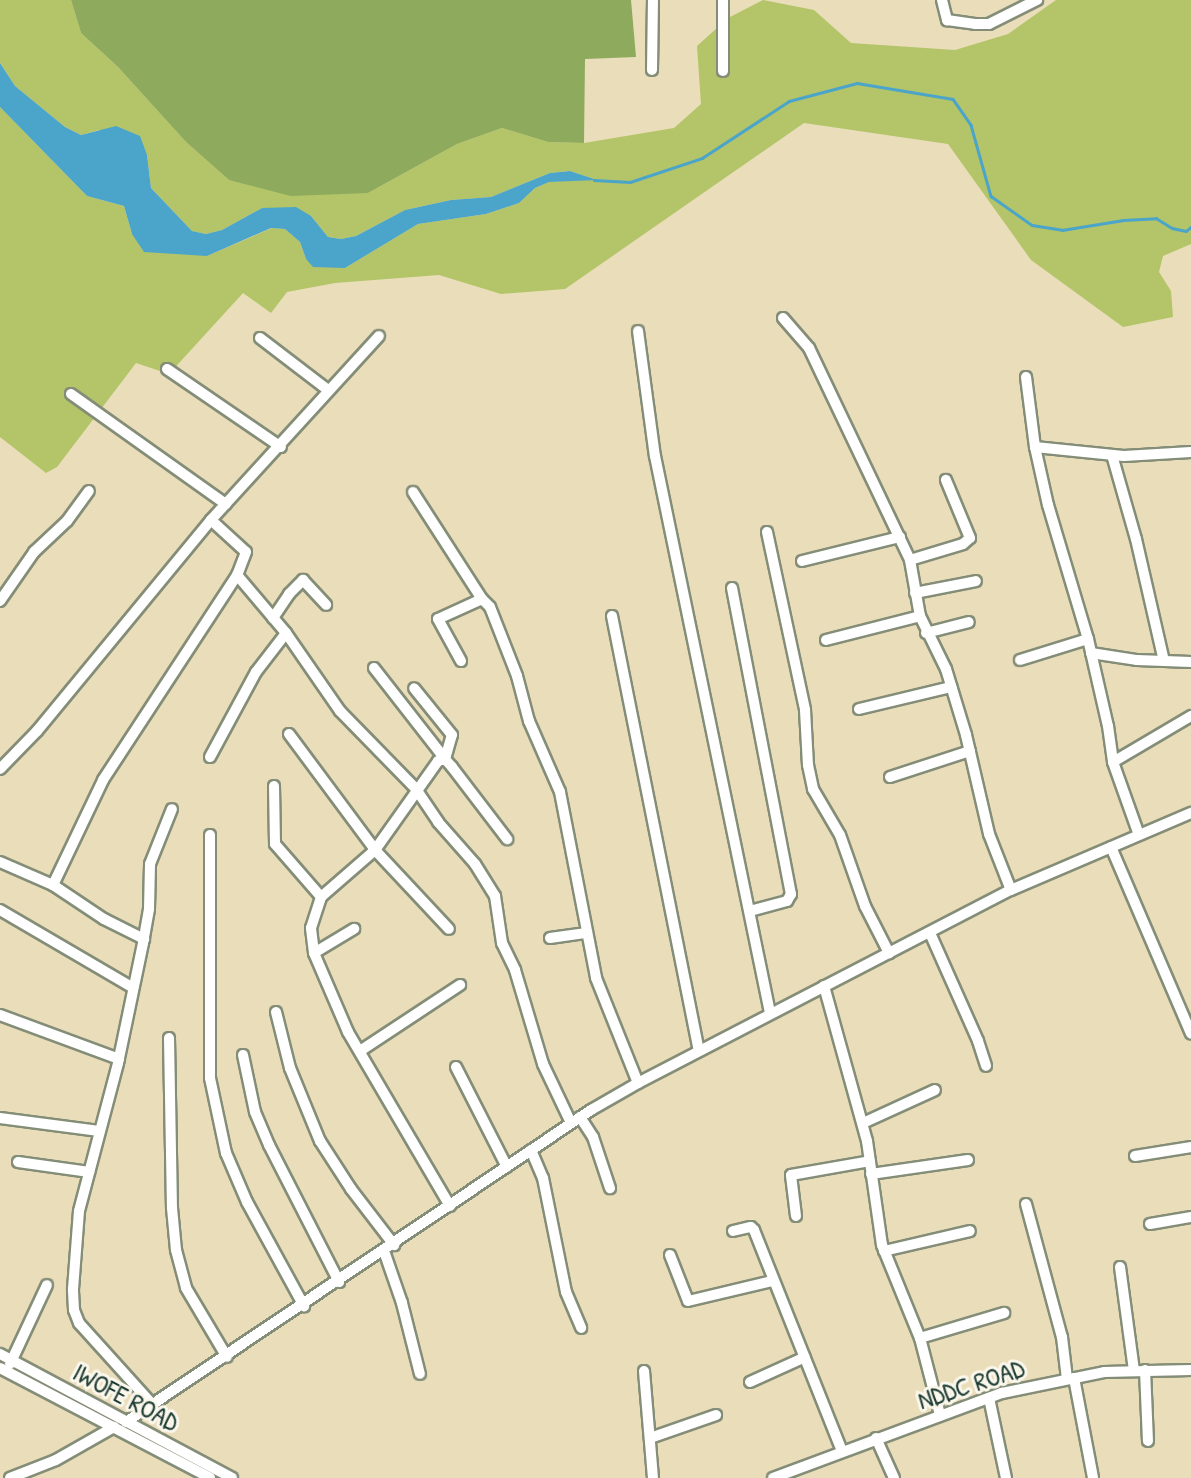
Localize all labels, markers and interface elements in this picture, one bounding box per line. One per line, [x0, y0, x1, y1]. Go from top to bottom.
street label: NDDC ROAD [914, 1352, 1028, 1416]
street label: IWOFE ROAD [68, 1356, 184, 1438]

